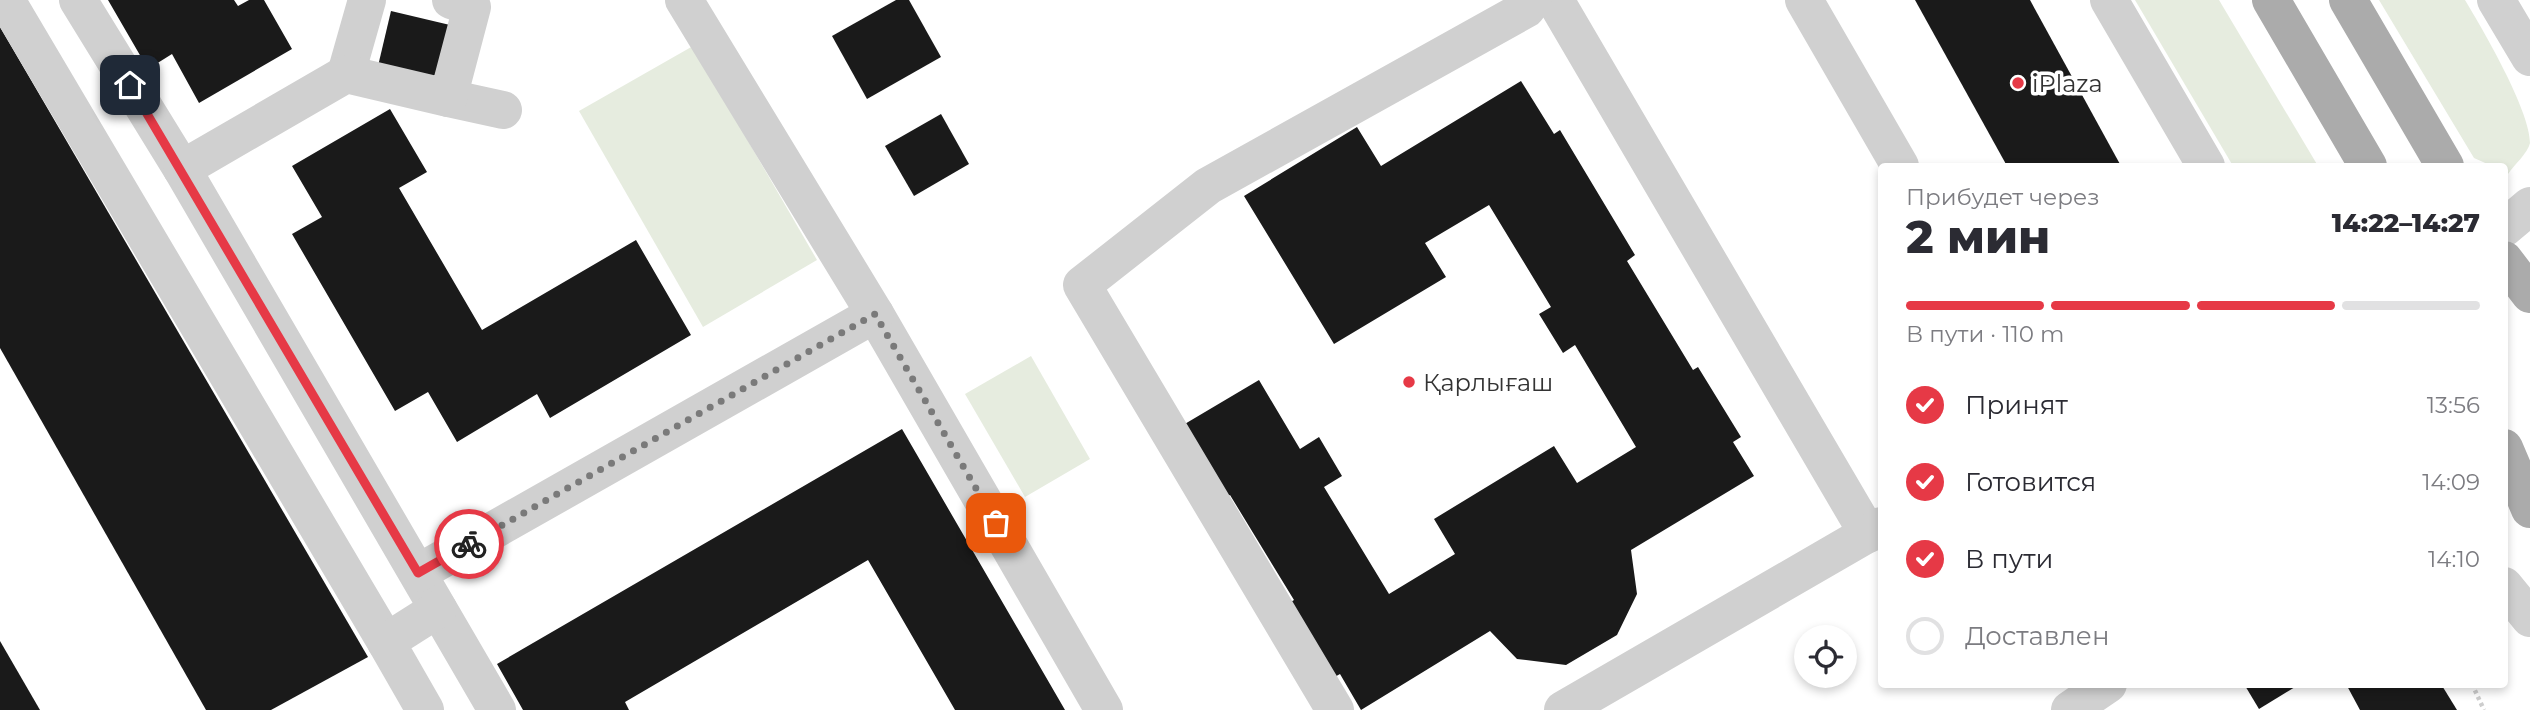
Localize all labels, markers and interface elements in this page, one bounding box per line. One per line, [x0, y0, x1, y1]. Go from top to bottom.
pin [100, 55, 160, 115]
icon: home [111, 66, 149, 104]
place label: iPlaza [2032, 69, 2103, 98]
marker: iPlaza [2010, 75, 2026, 91]
text: Прибудет через [1906, 183, 2100, 211]
text: 14:22–14:27 [2332, 207, 2480, 239]
text: 2 мин [1906, 208, 2050, 265]
text: В пути · 110 m [1906, 320, 2064, 348]
place label: Қарлығаш [1423, 368, 1553, 397]
marker: Қарлығаш [1401, 374, 1417, 390]
icon: check [1906, 386, 1944, 424]
text: Принят [1965, 389, 2068, 421]
text: 13:56 [2427, 391, 2480, 419]
icon: check [1906, 463, 1944, 501]
text: Готовится [1965, 466, 2096, 498]
text: 14:09 [2422, 468, 2480, 496]
pin [966, 493, 1026, 553]
icon: bag [977, 504, 1015, 542]
courier [434, 509, 504, 579]
icon: bike [450, 525, 488, 563]
icon: check [1906, 540, 1944, 578]
text: В пути [1965, 543, 2054, 575]
text: 14:10 [2428, 545, 2480, 573]
text: Доставлен [1965, 620, 2110, 652]
map controls [1794, 625, 1857, 688]
button: locate [1794, 625, 1857, 688]

